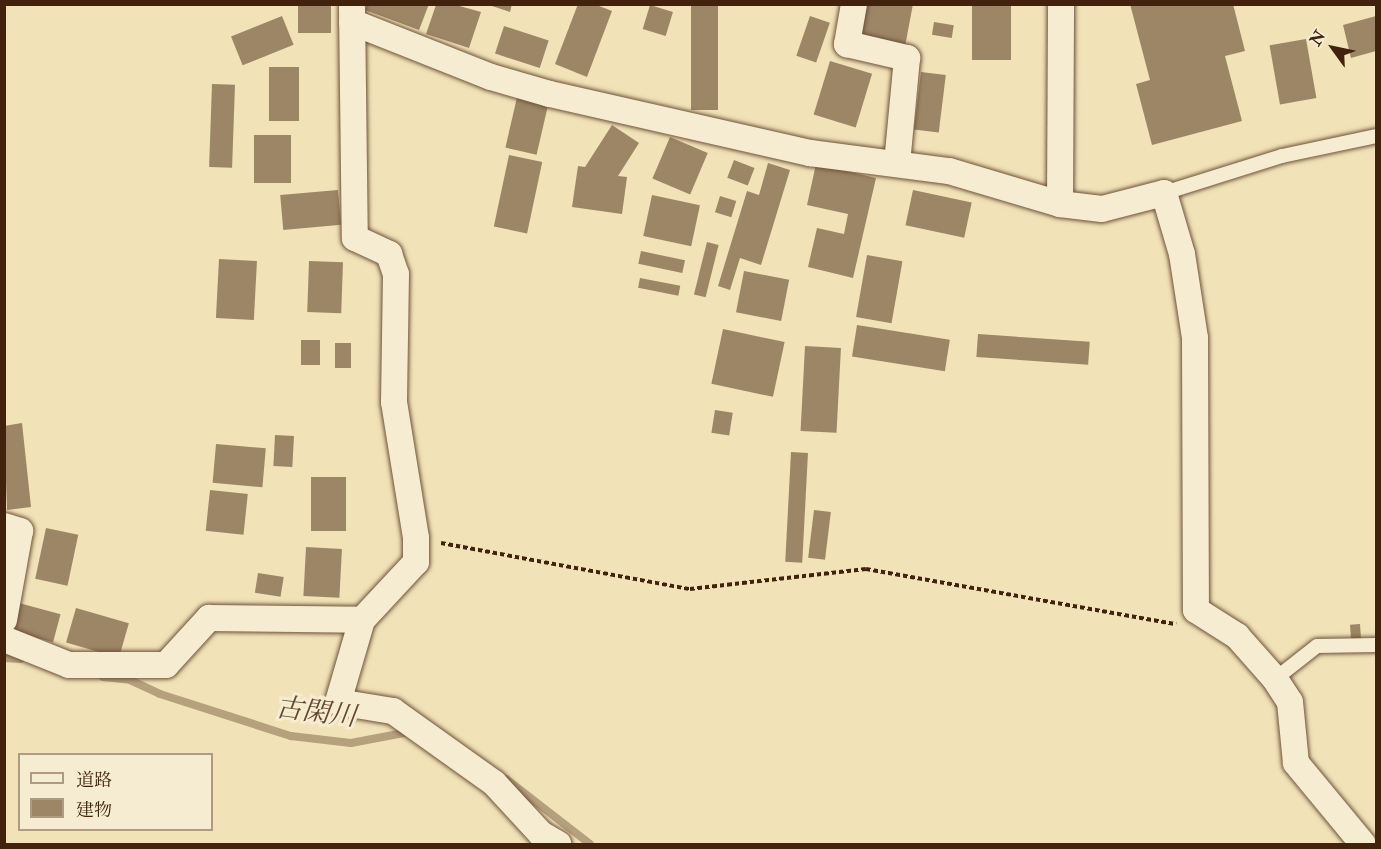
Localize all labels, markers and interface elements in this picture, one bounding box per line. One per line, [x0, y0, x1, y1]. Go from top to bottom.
north arrow [1303, 18, 1363, 78]
text: N [1306, 27, 1330, 50]
water label: 古閑川 [274, 691, 358, 733]
legend [18, 753, 213, 831]
text: 道路 [76, 769, 112, 792]
text: 建物 [76, 799, 112, 822]

